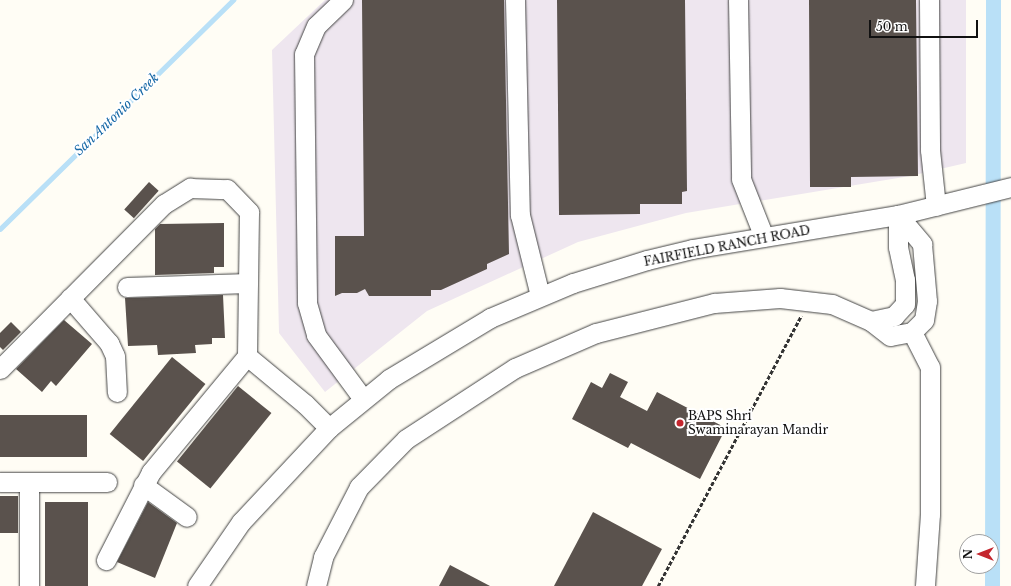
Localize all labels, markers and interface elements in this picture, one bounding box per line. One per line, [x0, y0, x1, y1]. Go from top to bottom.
scale bar [871, 12, 980, 38]
text: 50 m [876, 19, 908, 34]
water label: San Antonio Creek [71, 70, 163, 160]
street label: FAIRFIELD RANCH ROAD [643, 223, 811, 269]
place label: BAPS Shri Swaminarayan Mandir [688, 409, 828, 437]
marker: BAPS Shri Swaminarayan Mandir [675, 418, 685, 428]
north arrow [959, 534, 999, 574]
text: N [961, 549, 975, 559]

